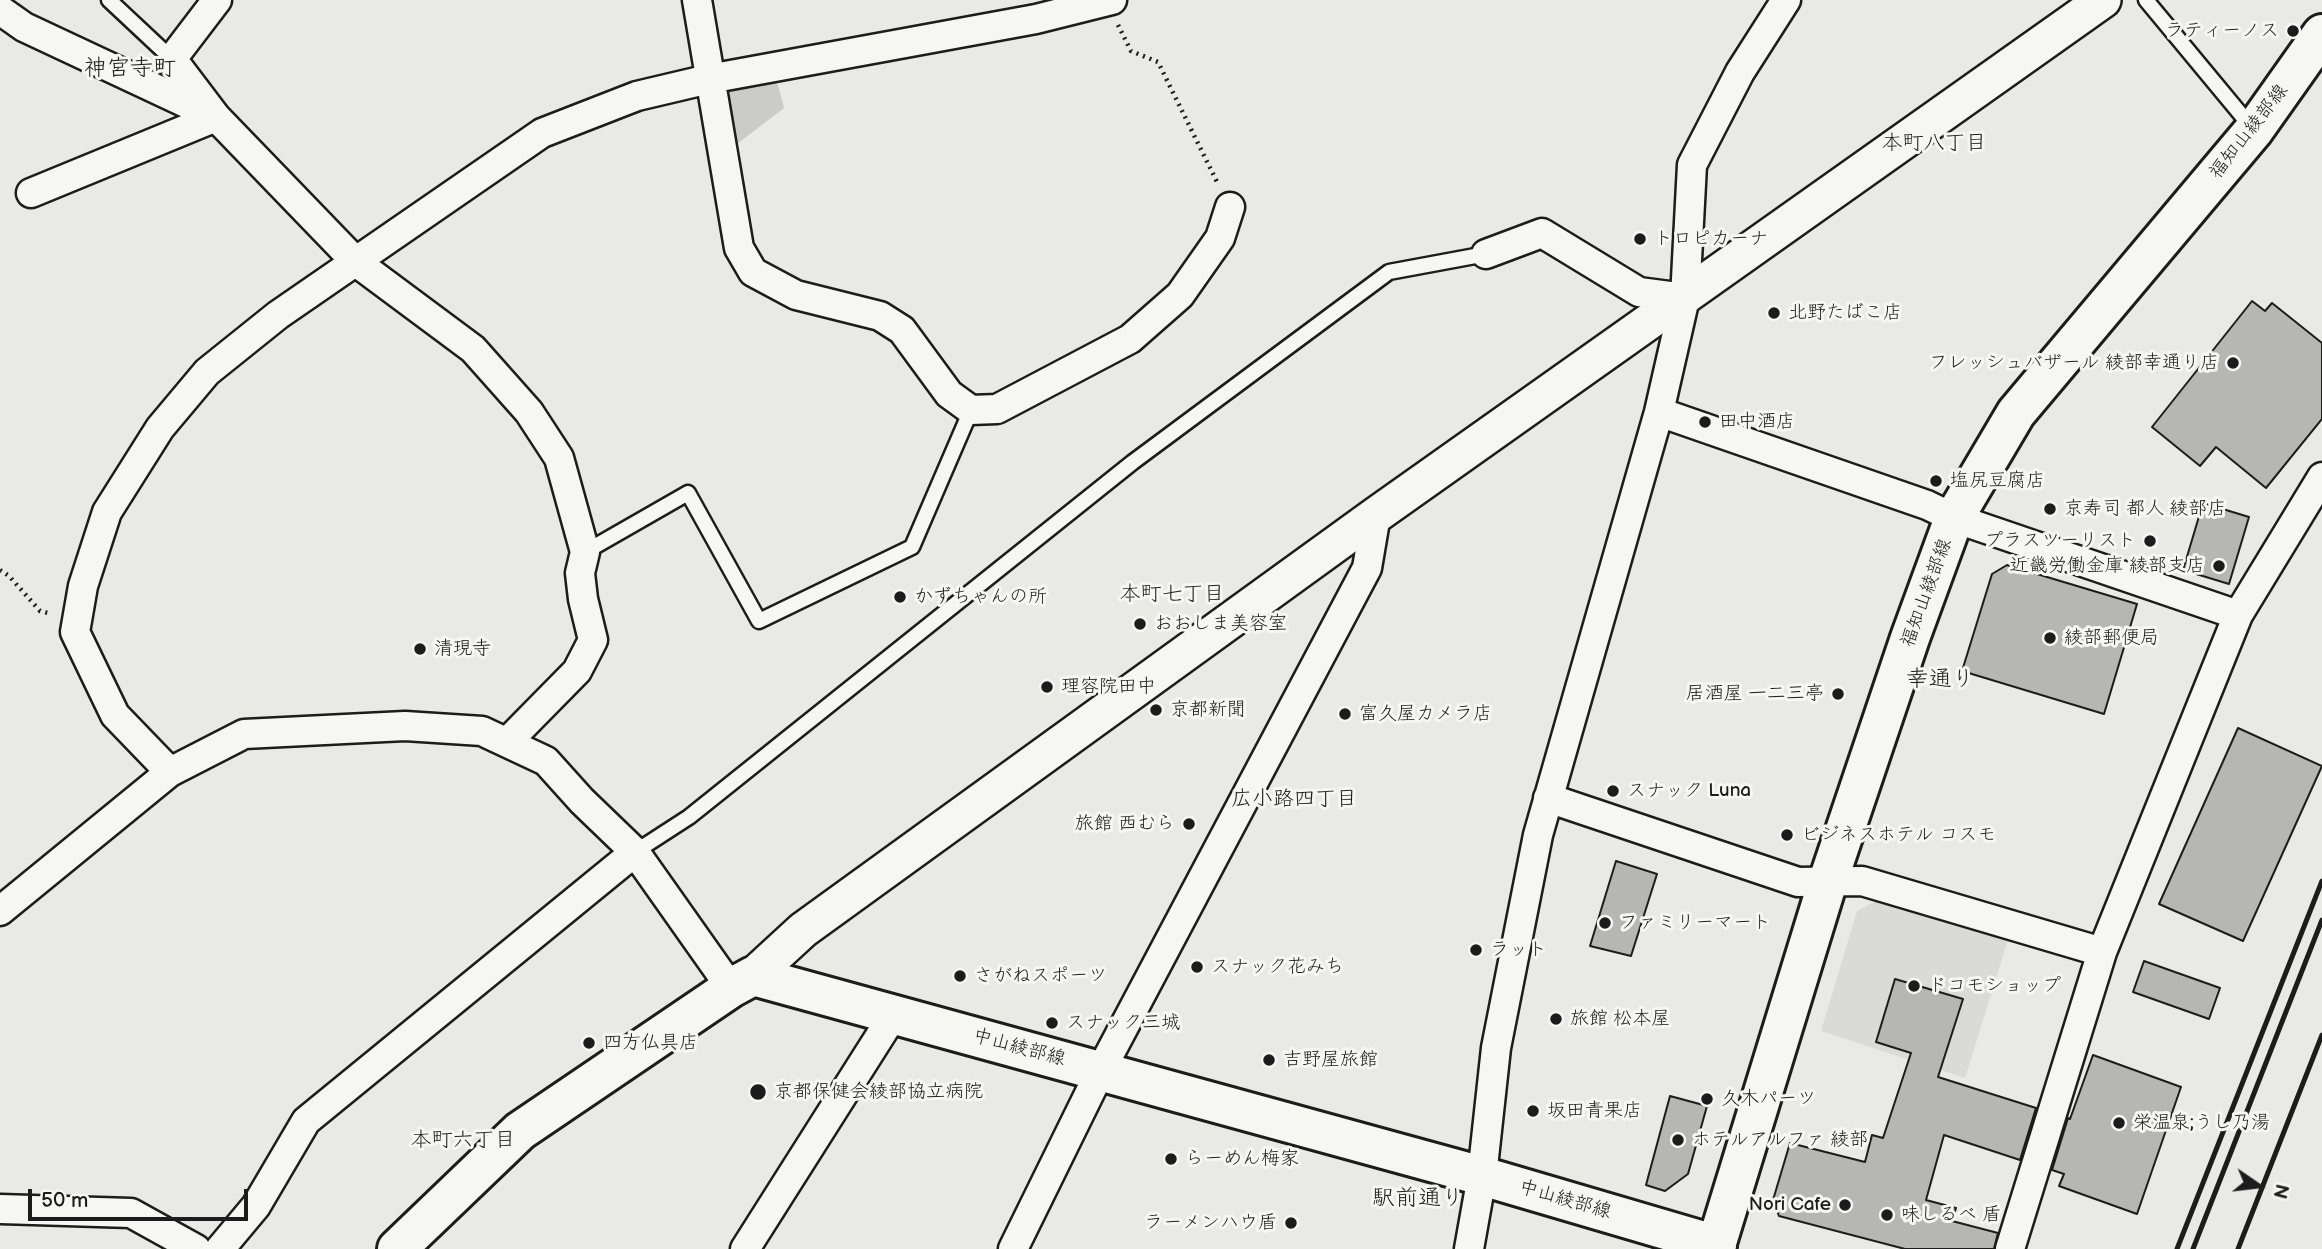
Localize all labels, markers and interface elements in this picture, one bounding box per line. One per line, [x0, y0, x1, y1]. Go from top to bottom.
place label: ラティーノス [2165, 20, 2279, 42]
marker: ラティーノス [2285, 23, 2301, 39]
district label: 神宮寺町 [84, 55, 176, 83]
street label: 福知山綾部線 [2205, 80, 2293, 184]
district label: 本町八丁目 [1882, 131, 1986, 157]
place label: トロピカーナ [1654, 228, 1768, 250]
marker: トロピカーナ [1632, 231, 1648, 247]
place label: 北野たばこ店 [1788, 302, 1902, 324]
marker: 北野たばこ店 [1766, 305, 1782, 321]
place label: フレッシュバザール 綾部幸通り店 [1929, 352, 2219, 374]
marker: フレッシュバザール 綾部幸通り店 [2225, 355, 2241, 371]
place label: 田中酒店 [1719, 411, 1795, 433]
marker: 田中酒店 [1697, 414, 1713, 430]
place label: 塩尻豆腐店 [1950, 470, 2045, 492]
marker: 塩尻豆腐店 [1928, 473, 1944, 489]
place label: 京寿司 都人 綾部店 [2064, 498, 2226, 520]
marker: 京寿司 都人 綾部店 [2042, 501, 2058, 517]
place label: プラスツーリスト [1984, 530, 2136, 552]
marker: プラスツーリスト [2142, 533, 2158, 549]
street label: 福知山綾部線 [1897, 536, 1957, 650]
place label: 近畿労働金庫 綾部支店 [2010, 555, 2205, 577]
marker: 近畿労働金庫 綾部支店 [2211, 558, 2227, 574]
district label: 本町七丁目 [1120, 582, 1224, 608]
place label: かずちゃんの所 [914, 586, 1047, 608]
marker: かずちゃんの所 [892, 589, 908, 605]
place label: おおしま美容室 [1154, 613, 1287, 635]
marker: おおしま美容室 [1132, 616, 1148, 632]
place label: 綾部郵便局 [2064, 627, 2159, 649]
marker: 綾部郵便局 [2042, 630, 2058, 646]
place label: 清現寺 [434, 638, 491, 660]
marker: 清現寺 [412, 641, 428, 657]
district label: 幸通り [1906, 666, 1974, 694]
place label: 理容院田中 [1061, 676, 1156, 698]
marker: 理容院田中 [1039, 679, 1055, 695]
place label: 居酒屋 一二三亭 [1686, 683, 1824, 705]
marker: 居酒屋 一二三亭 [1830, 686, 1846, 702]
place label: 京都新聞 [1170, 699, 1246, 721]
marker: 京都新聞 [1148, 702, 1164, 718]
place label: 富久屋カメラ店 [1359, 703, 1492, 725]
marker: 富久屋カメラ店 [1337, 706, 1353, 722]
place label: スナック Luna [1627, 780, 1751, 802]
marker: スナック Luna [1605, 783, 1621, 799]
district label: 広小路四丁目 [1231, 787, 1357, 813]
place label: 旅館 西むら [1075, 813, 1175, 835]
marker: 旅館 西むら [1181, 816, 1197, 832]
place label: ビジネスホテル コスモ [1801, 824, 1996, 846]
marker: ビジネスホテル コスモ [1779, 827, 1795, 843]
place label: ファミリーマート [1619, 912, 1771, 934]
marker: ファミリーマート [1597, 915, 1613, 931]
place label: ラット [1490, 939, 1547, 961]
marker: ラット [1468, 942, 1484, 958]
place label: スナック花みち [1211, 956, 1344, 978]
marker: スナック花みち [1189, 959, 1205, 975]
place label: さがねスポーツ [974, 965, 1107, 987]
marker: さがねスポーツ [952, 968, 968, 984]
place label: ドコモショップ [1928, 975, 2061, 997]
marker: ドコモショップ [1906, 978, 1922, 994]
place label: 旅館 松本屋 [1570, 1008, 1670, 1030]
marker: 旅館 松本屋 [1548, 1011, 1564, 1027]
place label: スナック三城 [1066, 1012, 1180, 1034]
marker: スナック三城 [1044, 1015, 1060, 1031]
street label: 中山綾部線 [970, 1025, 1068, 1071]
place label: 四方仏具店 [603, 1032, 698, 1054]
marker: 四方仏具店 [581, 1035, 597, 1051]
place label: 吉野屋旅館 [1283, 1049, 1378, 1071]
marker: 吉野屋旅館 [1261, 1052, 1277, 1068]
place label: 京都保健会綾部協立病院 [774, 1081, 983, 1103]
marker: 京都保健会綾部協立病院 [748, 1082, 768, 1102]
place label: 久木パーツ [1721, 1088, 1816, 1110]
marker: 久木パーツ [1699, 1091, 1715, 1107]
place label: 坂田青果店 [1547, 1100, 1642, 1122]
marker: 坂田青果店 [1525, 1103, 1541, 1119]
place label: 栄温泉;うし乃湯 [2133, 1112, 2270, 1134]
marker: 栄温泉;うし乃湯 [2111, 1115, 2127, 1131]
district label: 本町六丁目 [411, 1128, 515, 1154]
place label: ホテルアルファ 綾部 [1692, 1129, 1868, 1151]
marker: ホテルアルファ 綾部 [1670, 1132, 1686, 1148]
place label: らーめん梅家 [1185, 1148, 1299, 1170]
marker: らーめん梅家 [1163, 1151, 1179, 1167]
north arrow [2224, 1151, 2294, 1221]
scale bar [32, 1176, 252, 1220]
street label: 中山綾部線 [1516, 1176, 1614, 1224]
text: N [2267, 1181, 2293, 1201]
district label: 駅前通り [1372, 1185, 1464, 1213]
text: 50 m [41, 1188, 88, 1213]
place label: Nori Cafe [1749, 1194, 1831, 1216]
marker: Nori Cafe [1837, 1197, 1853, 1213]
place label: 味しるべ 盾 [1901, 1204, 2001, 1226]
marker: 味しるべ 盾 [1879, 1207, 1895, 1223]
place label: ラーメンハウ盾 [1144, 1212, 1277, 1234]
marker: ラーメンハウ盾 [1283, 1215, 1299, 1231]

